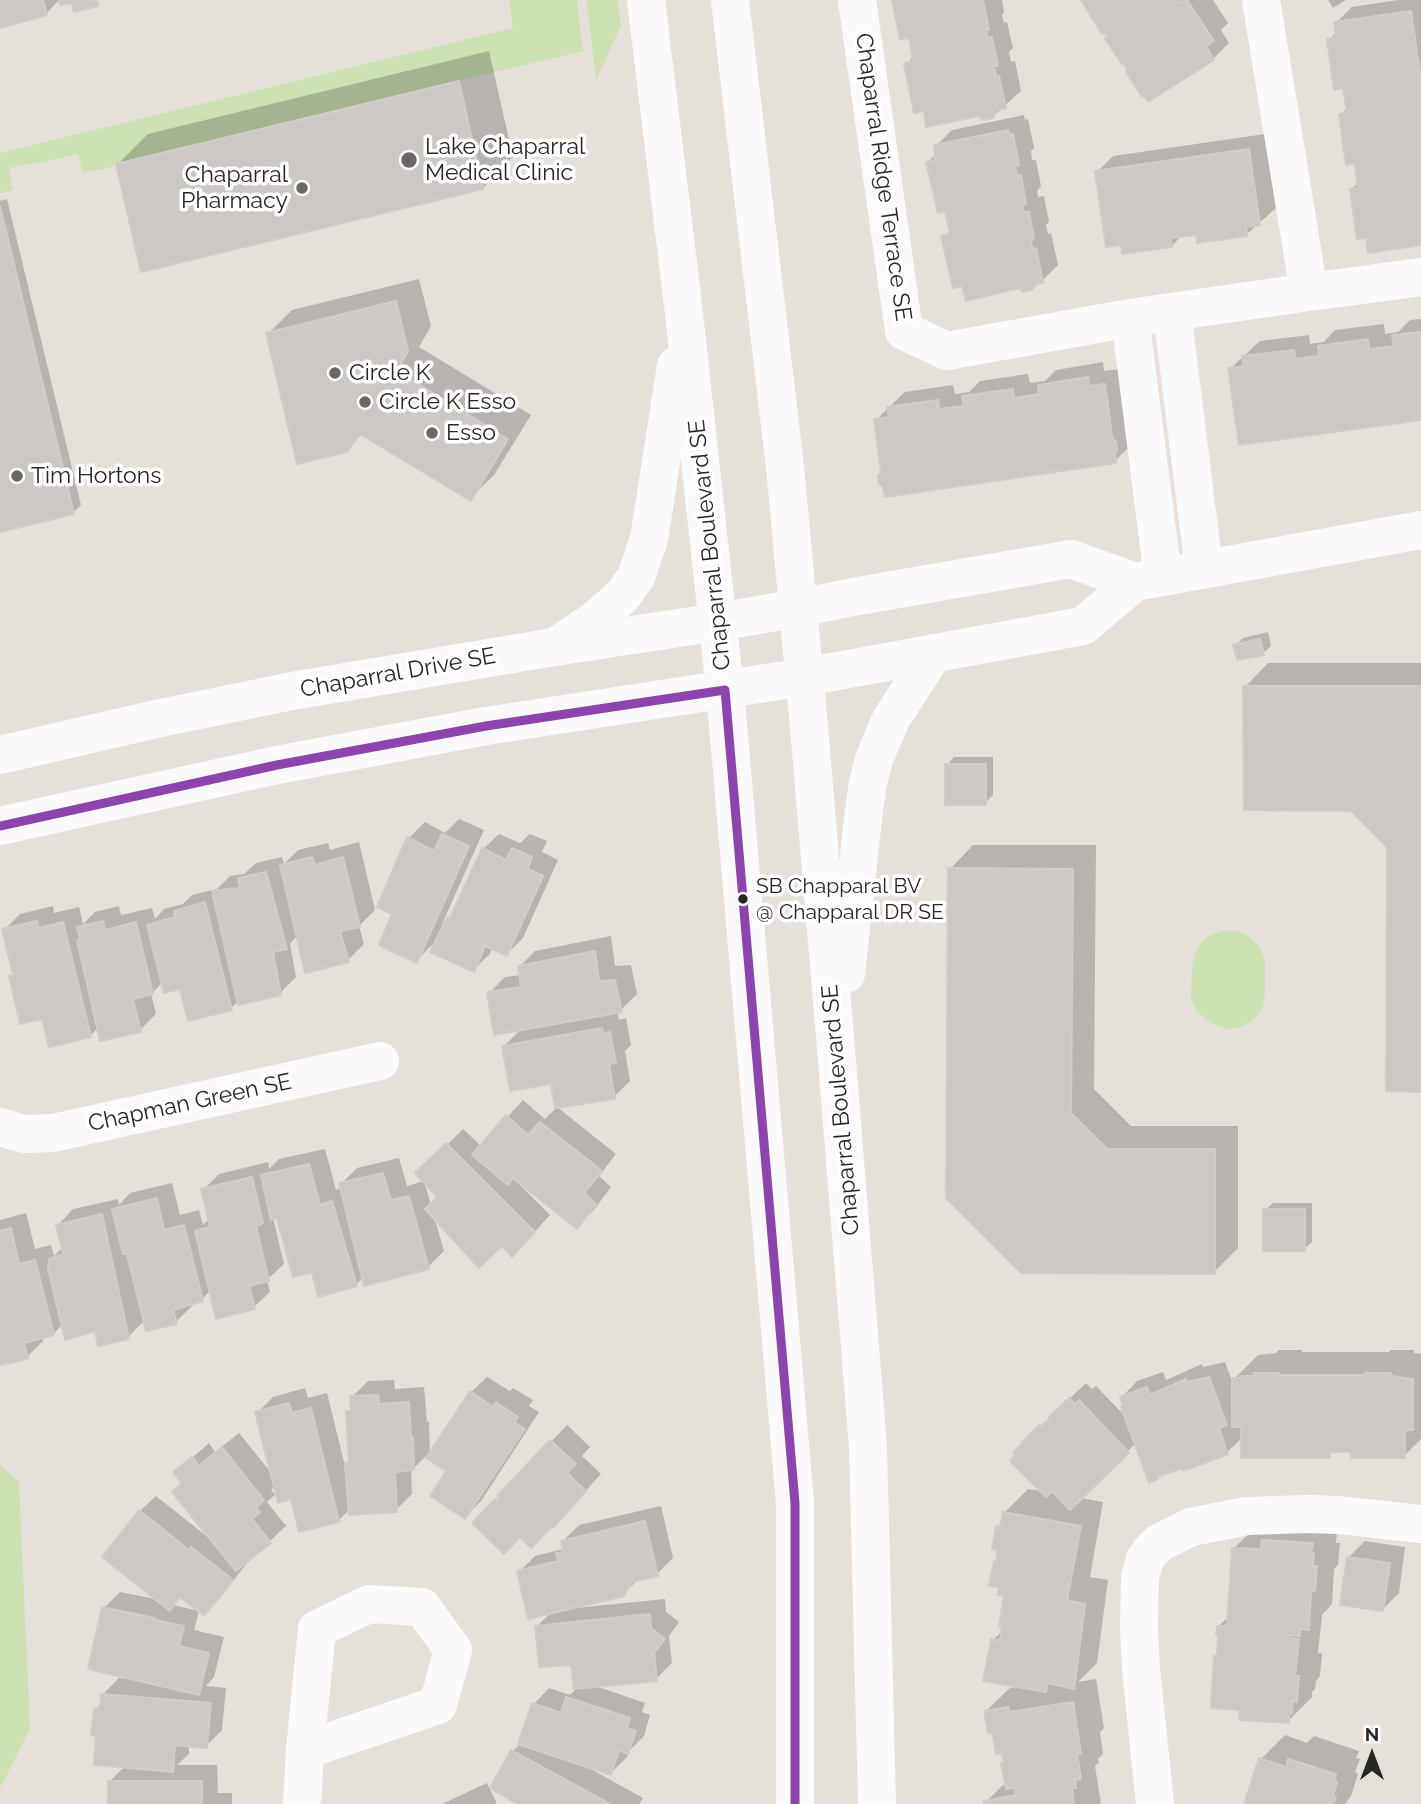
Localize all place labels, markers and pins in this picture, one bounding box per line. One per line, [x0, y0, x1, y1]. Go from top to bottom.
place label: Lake Chaparral Medical Clinic [425, 133, 585, 187]
marker: Lake Chaparral Medical Clinic [399, 150, 419, 170]
place label: Chaparral Pharmacy [181, 161, 288, 215]
marker: Chaparral Pharmacy [294, 180, 310, 196]
place label: Circle K [349, 359, 431, 387]
marker: Circle K [327, 365, 343, 381]
place label: Circle K Esso [379, 388, 516, 416]
marker: Circle K Esso [357, 394, 373, 410]
place label: Esso [446, 419, 496, 447]
marker: Esso [424, 425, 440, 441]
place label: Tim Hortons [31, 462, 161, 490]
marker: Tim Hortons [9, 468, 25, 484]
place label: SB Chapparal BV @ Chapparal DR SE [756, 874, 944, 924]
marker: SB Chapparal BV @ Chapparal DR SE [736, 892, 750, 906]

